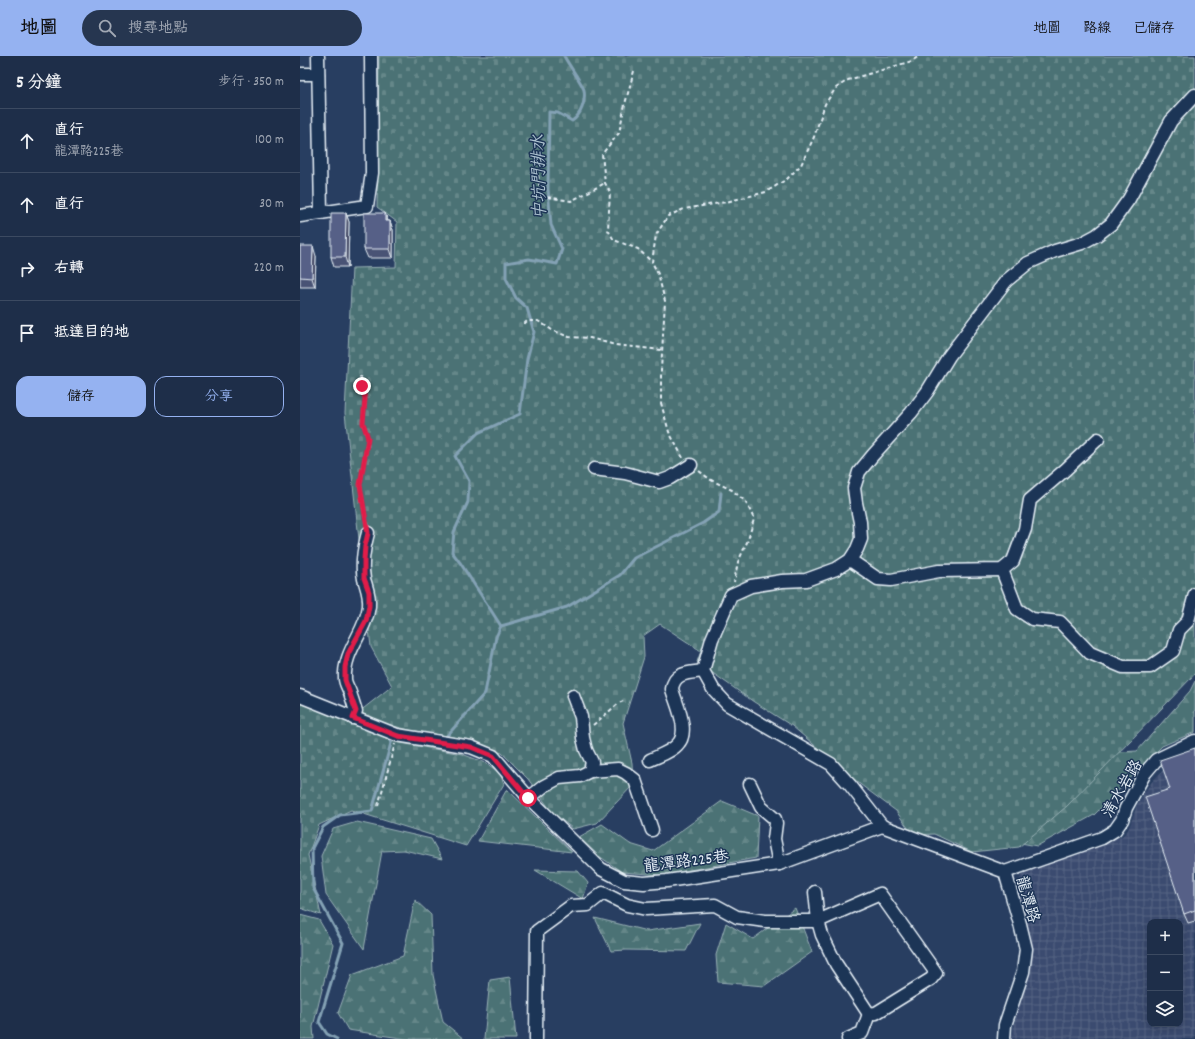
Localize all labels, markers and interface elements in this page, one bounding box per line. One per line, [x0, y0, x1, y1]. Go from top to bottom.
search box [82, 10, 362, 46]
text: 地圖 [20, 16, 58, 43]
icon: search [96, 17, 118, 39]
text: 搜尋地點 [128, 18, 188, 40]
text: 地圖 [1033, 19, 1061, 39]
text: 路線 [1083, 19, 1111, 39]
text: 已儲存 [1133, 19, 1175, 39]
text: 5 分鐘 [16, 72, 62, 96]
text: 步行 · 350 m [218, 73, 284, 92]
text: 直行 [54, 120, 84, 142]
icon: ahead [16, 130, 38, 152]
text: 100 m [255, 131, 284, 150]
water label: 中坑門排水 [528, 133, 554, 220]
text: 龍潭路225巷 [54, 143, 123, 162]
icon: ahead [16, 194, 38, 216]
text: 直行 [54, 194, 84, 216]
text: 30 m [259, 195, 284, 214]
icon: right [16, 258, 38, 280]
text: 右轉 [54, 258, 84, 280]
text: 220 m [254, 259, 284, 278]
icon: arrive [16, 322, 38, 344]
text: 抵達目的地 [54, 322, 129, 344]
button: 儲存 [16, 376, 146, 417]
button: 分享 [154, 376, 284, 417]
route end [353, 377, 371, 395]
street label: 清水岩路 [1097, 756, 1149, 823]
route start [519, 789, 537, 807]
street label: 龍潭路225巷 [643, 846, 730, 879]
street label: 龍潭路 [1009, 873, 1044, 926]
map controls [1147, 919, 1183, 1027]
button: + [1147, 919, 1183, 955]
button: − [1147, 955, 1183, 991]
button: layers [1147, 991, 1183, 1027]

